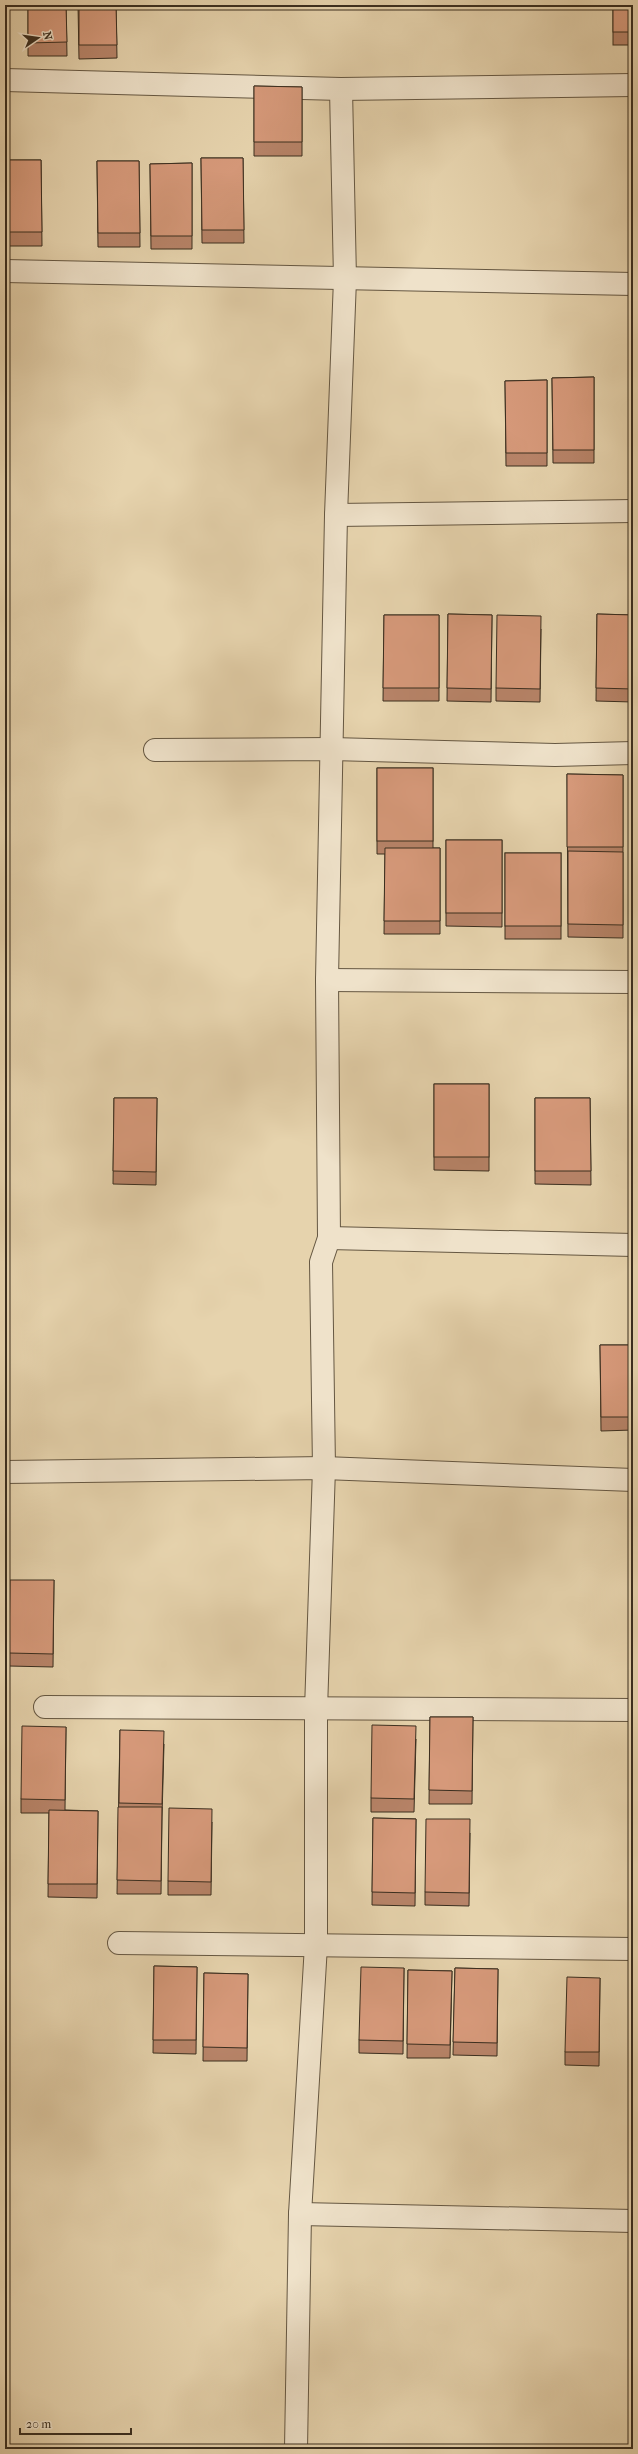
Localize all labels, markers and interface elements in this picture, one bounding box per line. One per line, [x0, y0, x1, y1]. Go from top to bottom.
north arrow [18, 18, 58, 58]
text: N [40, 30, 55, 42]
scale bar [20, 2410, 131, 2436]
text: 20 m [26, 2417, 51, 2431]

